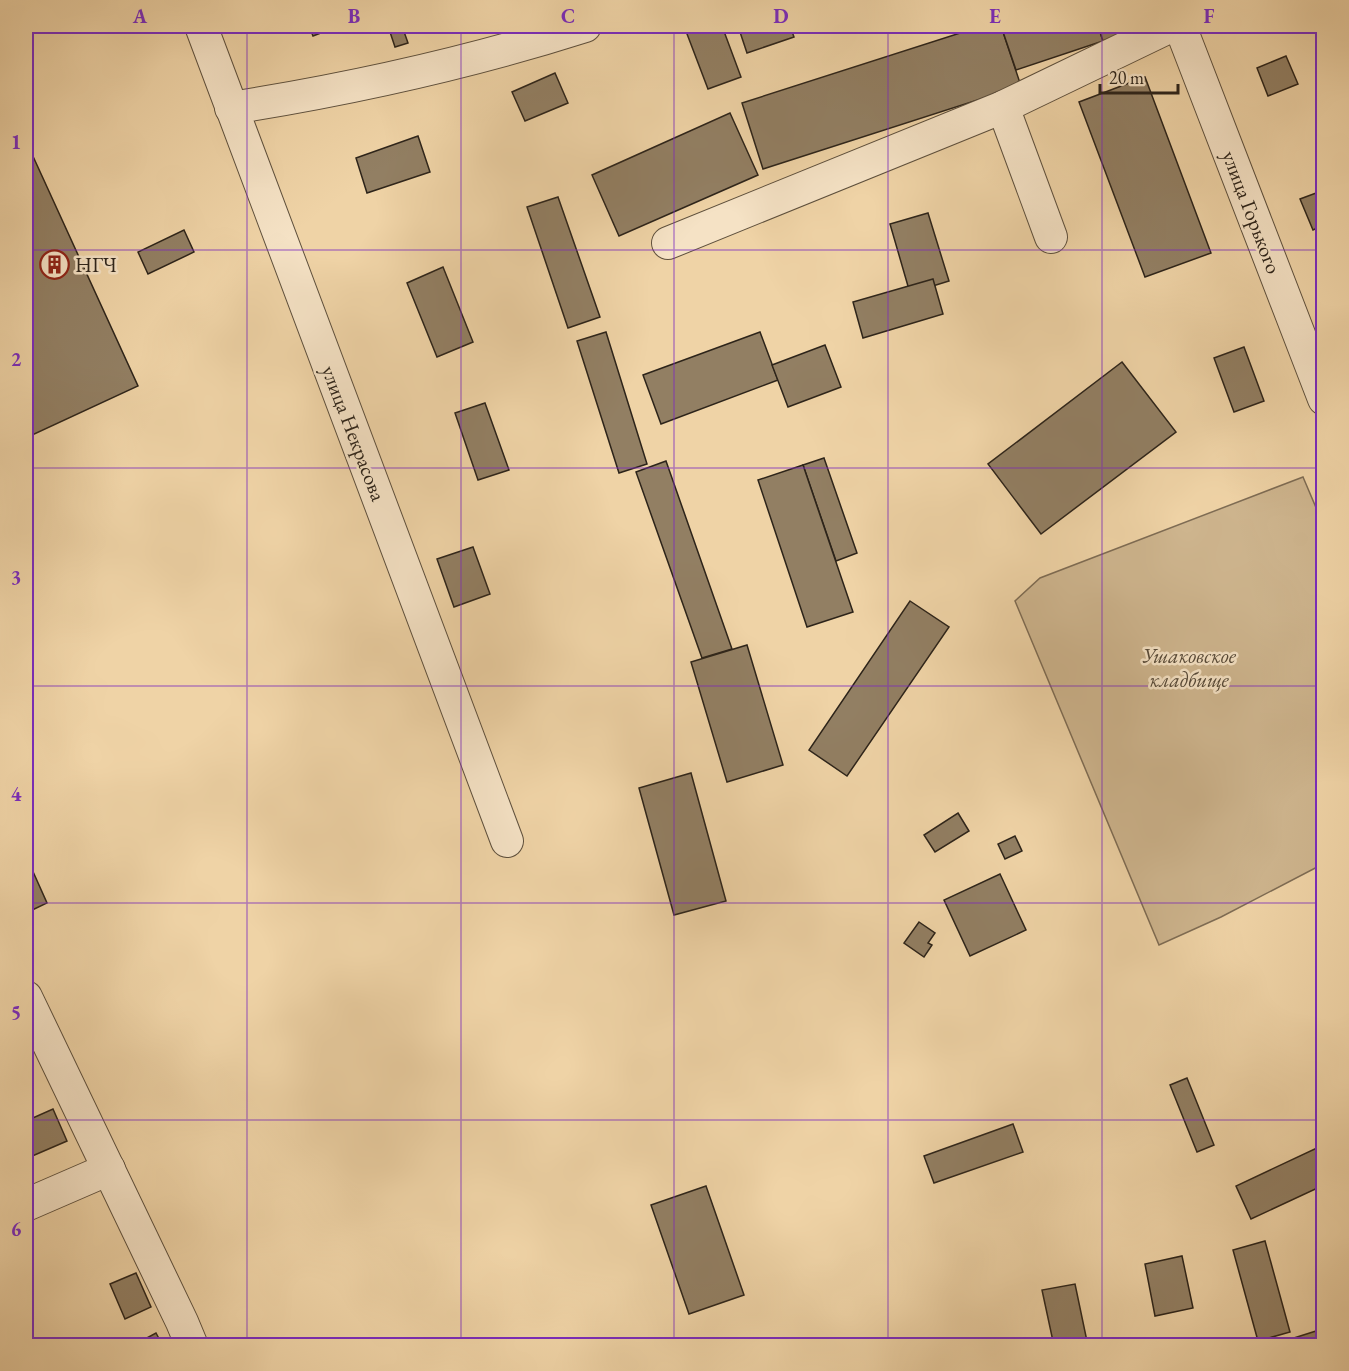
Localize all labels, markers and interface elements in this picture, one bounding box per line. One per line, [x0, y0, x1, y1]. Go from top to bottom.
text: A [132, 3, 148, 29]
text: B [348, 3, 360, 29]
text: C [561, 3, 575, 29]
text: D [773, 3, 789, 29]
text: E [989, 3, 1001, 29]
text: F [1204, 3, 1215, 29]
scale bar [1100, 57, 1178, 95]
text: 20 m [1109, 66, 1144, 89]
text: 1 [11, 129, 21, 155]
street label: улица Горького [1216, 147, 1288, 277]
building icon: НГЧ [38, 248, 70, 280]
place label: НГЧ [75, 251, 117, 278]
text: 2 [11, 346, 22, 372]
street label: улица Некрасова [316, 361, 392, 505]
text: 3 [11, 564, 21, 590]
park label: Ушаковское кладбище [1142, 642, 1237, 693]
text: 4 [11, 781, 22, 807]
text: 5 [11, 999, 21, 1025]
text: 6 [11, 1216, 22, 1242]

